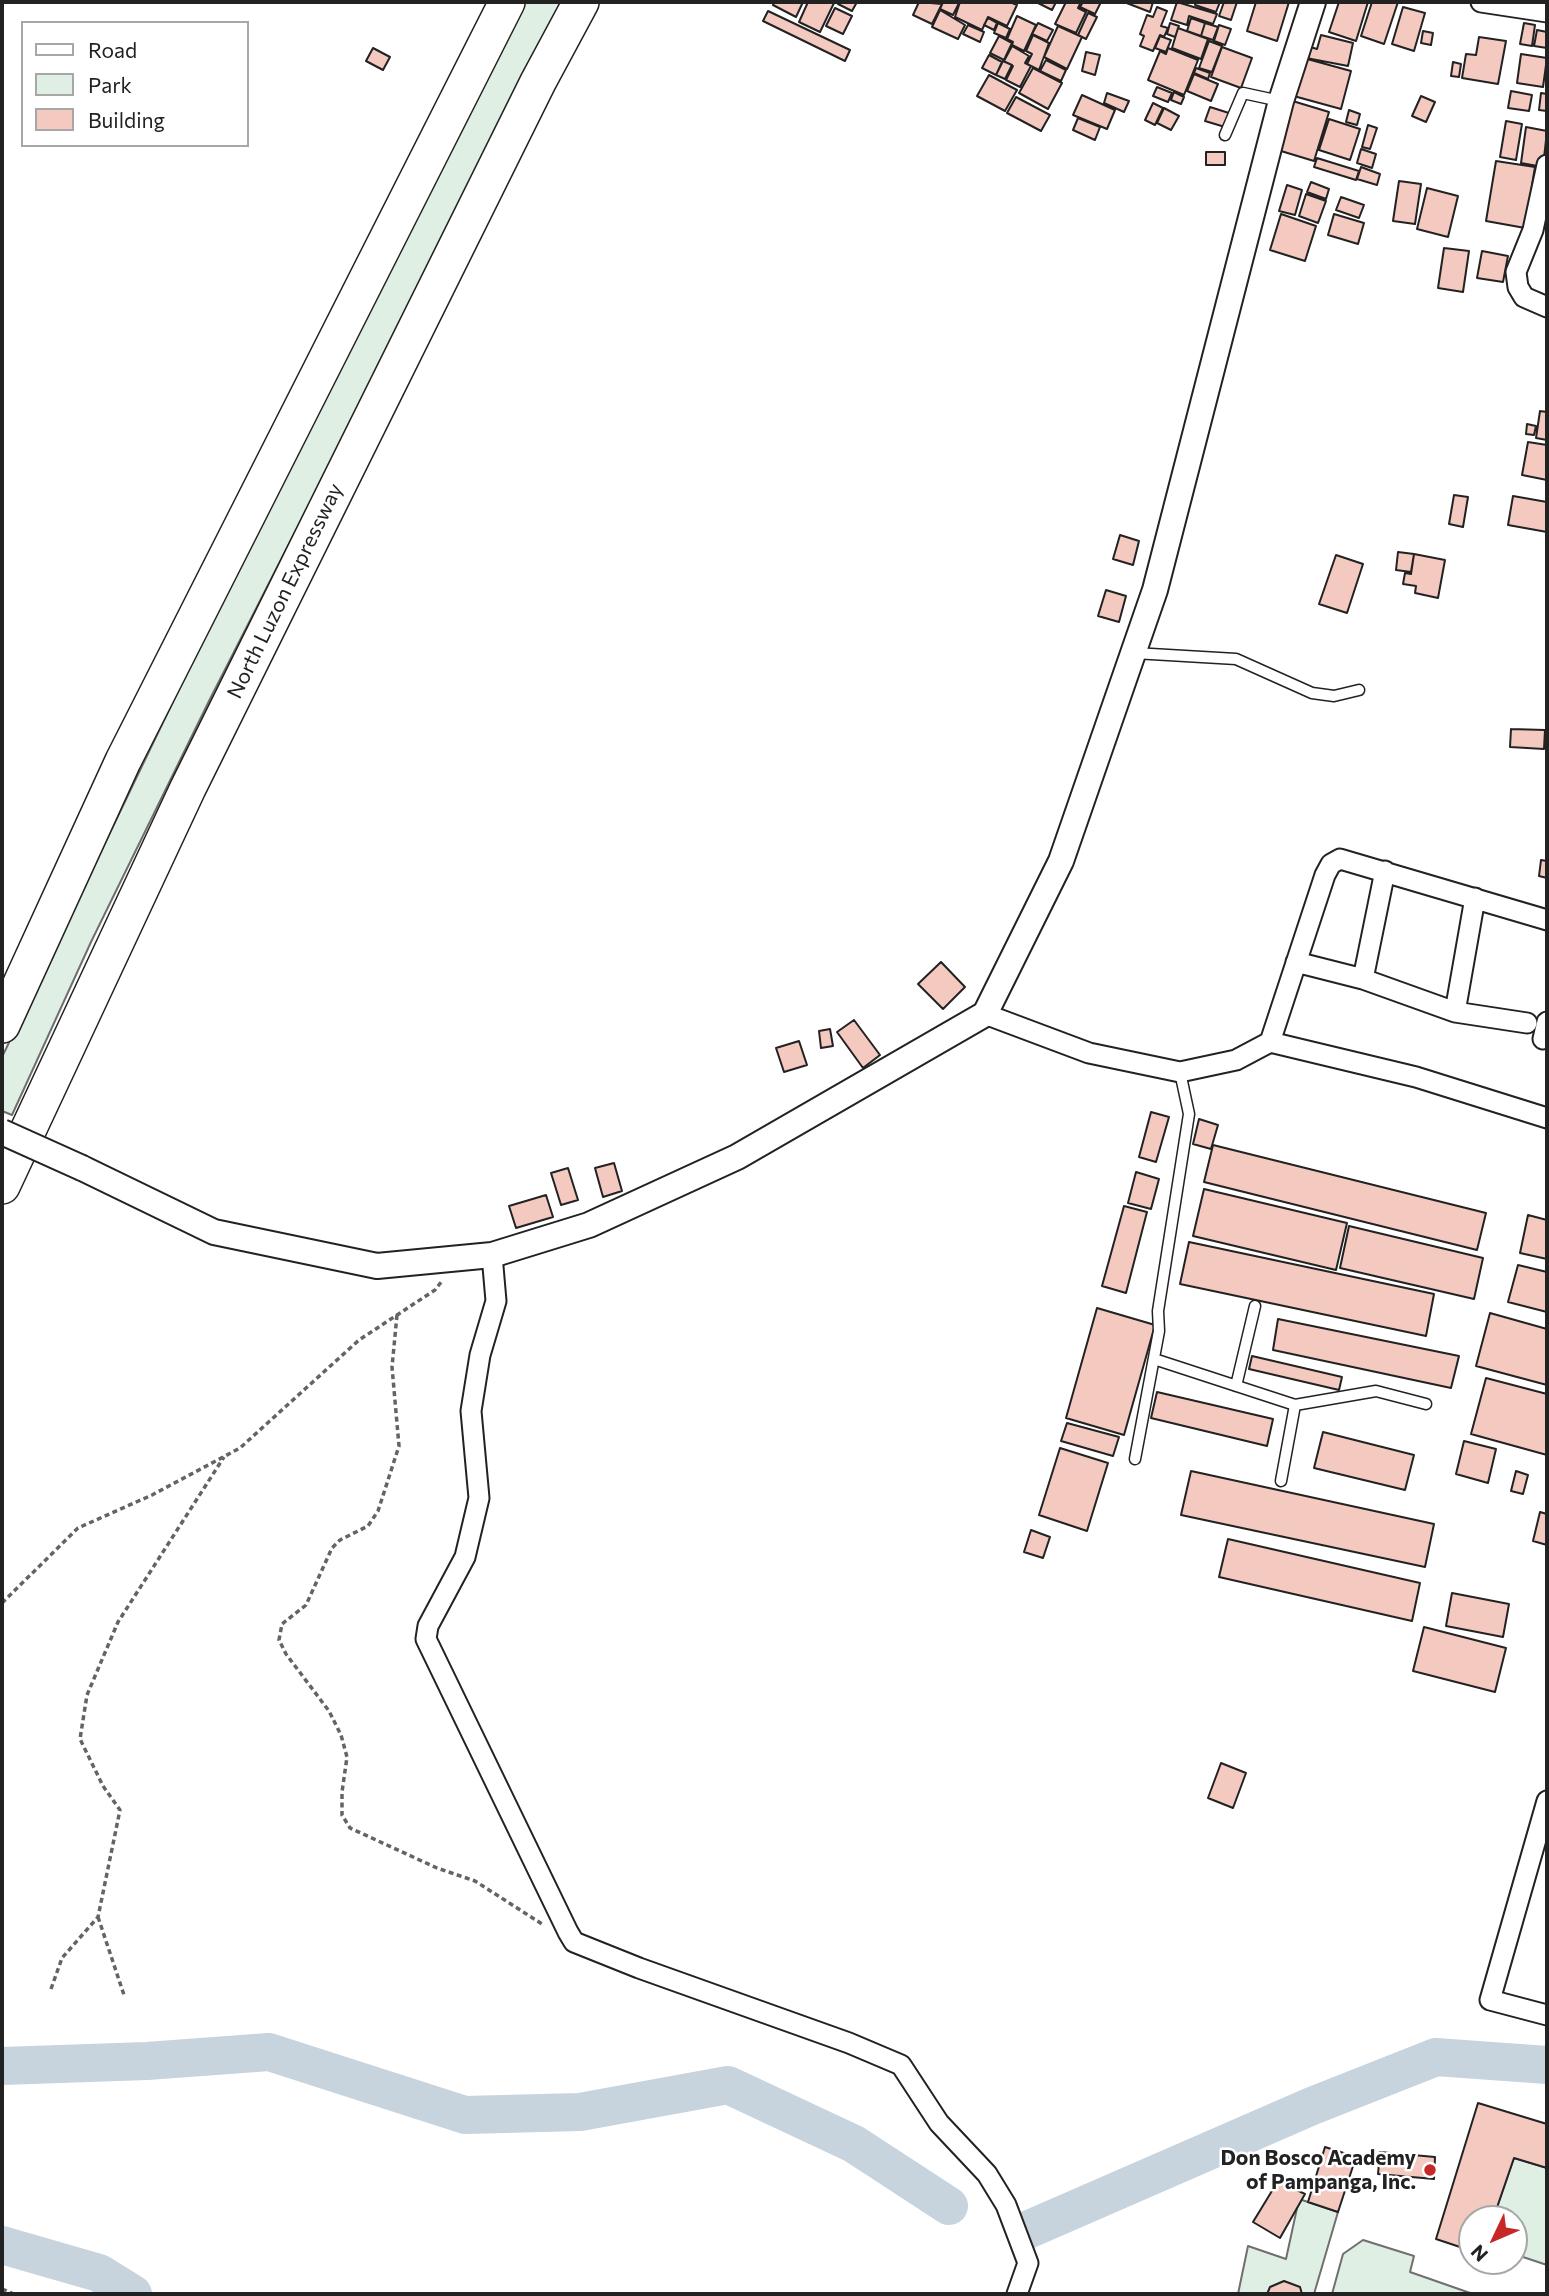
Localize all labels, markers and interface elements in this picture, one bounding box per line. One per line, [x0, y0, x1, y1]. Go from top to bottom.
legend [21, 21, 248, 147]
text: Road [88, 37, 137, 62]
text: Park [88, 72, 132, 97]
text: Building [88, 107, 165, 132]
street label: North Luzon Expressway [222, 479, 348, 703]
place label: Don Bosco Academy of Pampanga, Inc. [1220, 2145, 1416, 2195]
marker: Don Bosco Academy of Pampanga, Inc. [1422, 2162, 1438, 2178]
north arrow [1458, 2205, 1528, 2275]
text: N [1466, 2240, 1492, 2267]

